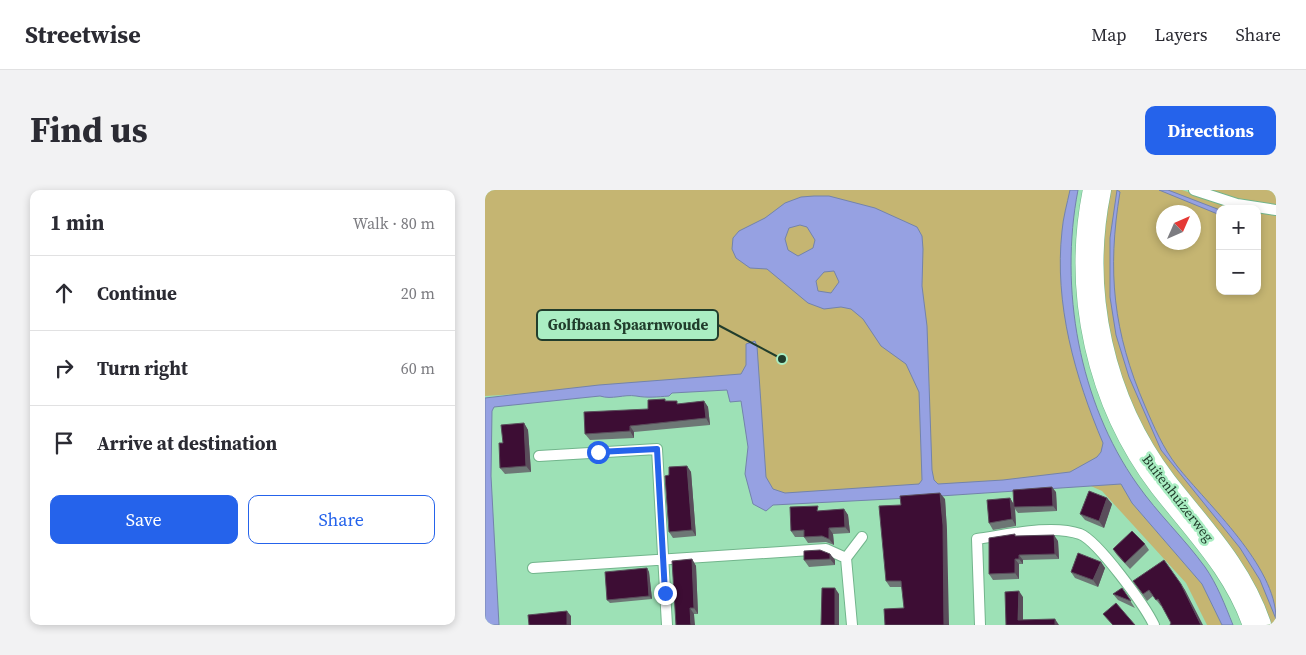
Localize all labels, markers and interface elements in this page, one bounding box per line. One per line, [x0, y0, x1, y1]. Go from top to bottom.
text: Streetwise [25, 18, 141, 51]
text: Map [1091, 22, 1126, 47]
text: Layers [1154, 22, 1207, 47]
text: Share [1235, 22, 1281, 47]
text: Find us [30, 106, 148, 154]
button: Directions [1145, 106, 1276, 155]
north arrow [1156, 205, 1201, 250]
map controls [1216, 205, 1261, 295]
button: + [1216, 205, 1261, 250]
text: 1 min [50, 208, 105, 237]
text: Walk · 80 m [353, 212, 435, 234]
button: − [1216, 250, 1261, 295]
icon: ahead [50, 279, 78, 307]
text: Continue [97, 280, 177, 306]
text: 20 m [401, 282, 435, 304]
callout: Golfbaan Spaarnwoude [537, 310, 718, 340]
text: Golfbaan Spaarnwoude [548, 314, 708, 335]
icon: right [50, 354, 78, 382]
text: Turn right [97, 355, 188, 381]
text: 60 m [401, 357, 435, 379]
icon: arrive [50, 429, 78, 457]
text: Arrive at destination [97, 430, 277, 456]
route start [587, 441, 610, 464]
street label: Buitenhuizerweg [1137, 450, 1219, 546]
button: Save [50, 495, 238, 544]
button: Share [248, 495, 435, 544]
route end [654, 582, 677, 605]

